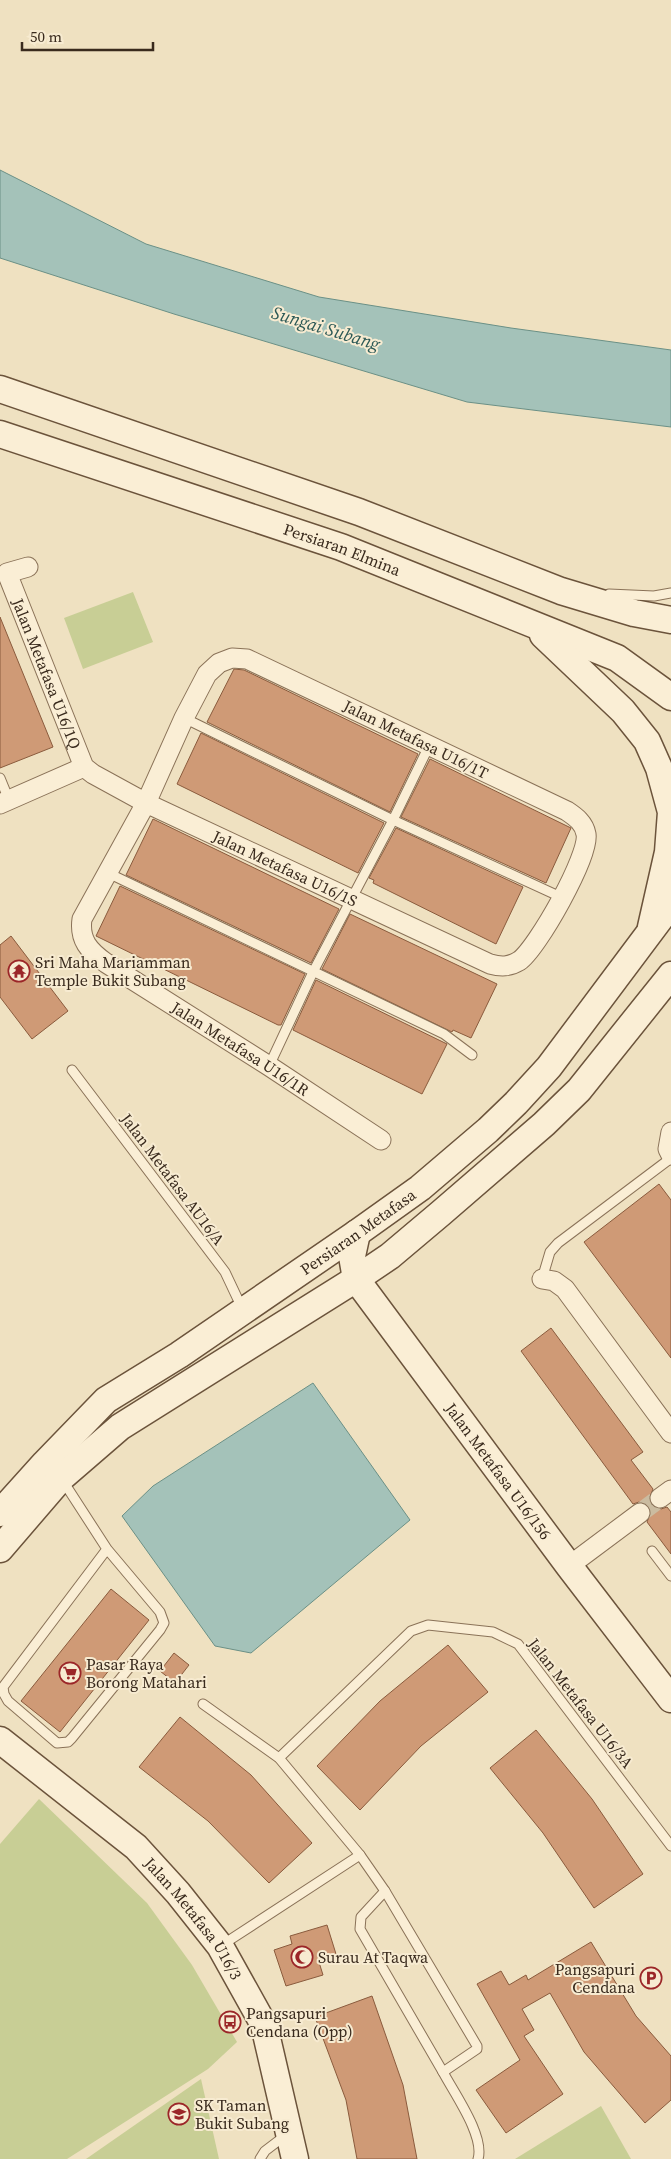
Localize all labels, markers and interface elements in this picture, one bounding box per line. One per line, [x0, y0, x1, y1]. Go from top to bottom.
scale bar [22, 20, 154, 52]
text: 50 m [30, 26, 62, 47]
water label: Sungai Subang [269, 300, 384, 357]
street label: Persiaran Elmina [281, 518, 405, 581]
street label: Jalan Metafasa U16/1Q [7, 594, 87, 752]
street label: Jalan Metafasa U16/1T [339, 694, 492, 784]
street label: Jalan Metafasa U16/1S [208, 824, 361, 911]
place label: Sri Maha Mariamman Temple Bukit Subang [35, 951, 191, 991]
temple icon: Sri Maha Mariamman Temple Bukit Subang [7, 959, 31, 983]
street label: Jalan Metafasa U16/1R [166, 996, 314, 1101]
street label: Jalan Metafasa AU16/A [115, 1108, 230, 1250]
street label: Persiaran Metafasa [296, 1183, 421, 1280]
street label: Jalan Metafasa U16/156 [440, 1397, 557, 1544]
street label: Jalan Metafasa U16/3A [523, 1633, 639, 1773]
place label: Pasar Raya Borong Matahari [86, 1653, 207, 1693]
supermarket icon: Pasar Raya Borong Matahari [58, 1661, 82, 1685]
street label: Jalan Metafasa U16/3 [139, 1852, 247, 1983]
mosque icon: Surau At Taqwa [290, 1945, 314, 1969]
place label: Surau At Taqwa [318, 1946, 429, 1968]
place label: Pangsapuri Cendana [555, 1958, 636, 1998]
parking icon: Pangsapuri Cendana [639, 1966, 663, 1990]
place label: Pangsapuri Cendana (Opp) [246, 2002, 353, 2042]
bus stop icon: Pangsapuri Cendana (Opp) [218, 2010, 242, 2034]
place label: SK Taman Bukit Subang [195, 2094, 289, 2134]
school or university icon: SK Taman Bukit Subang [167, 2102, 191, 2126]

